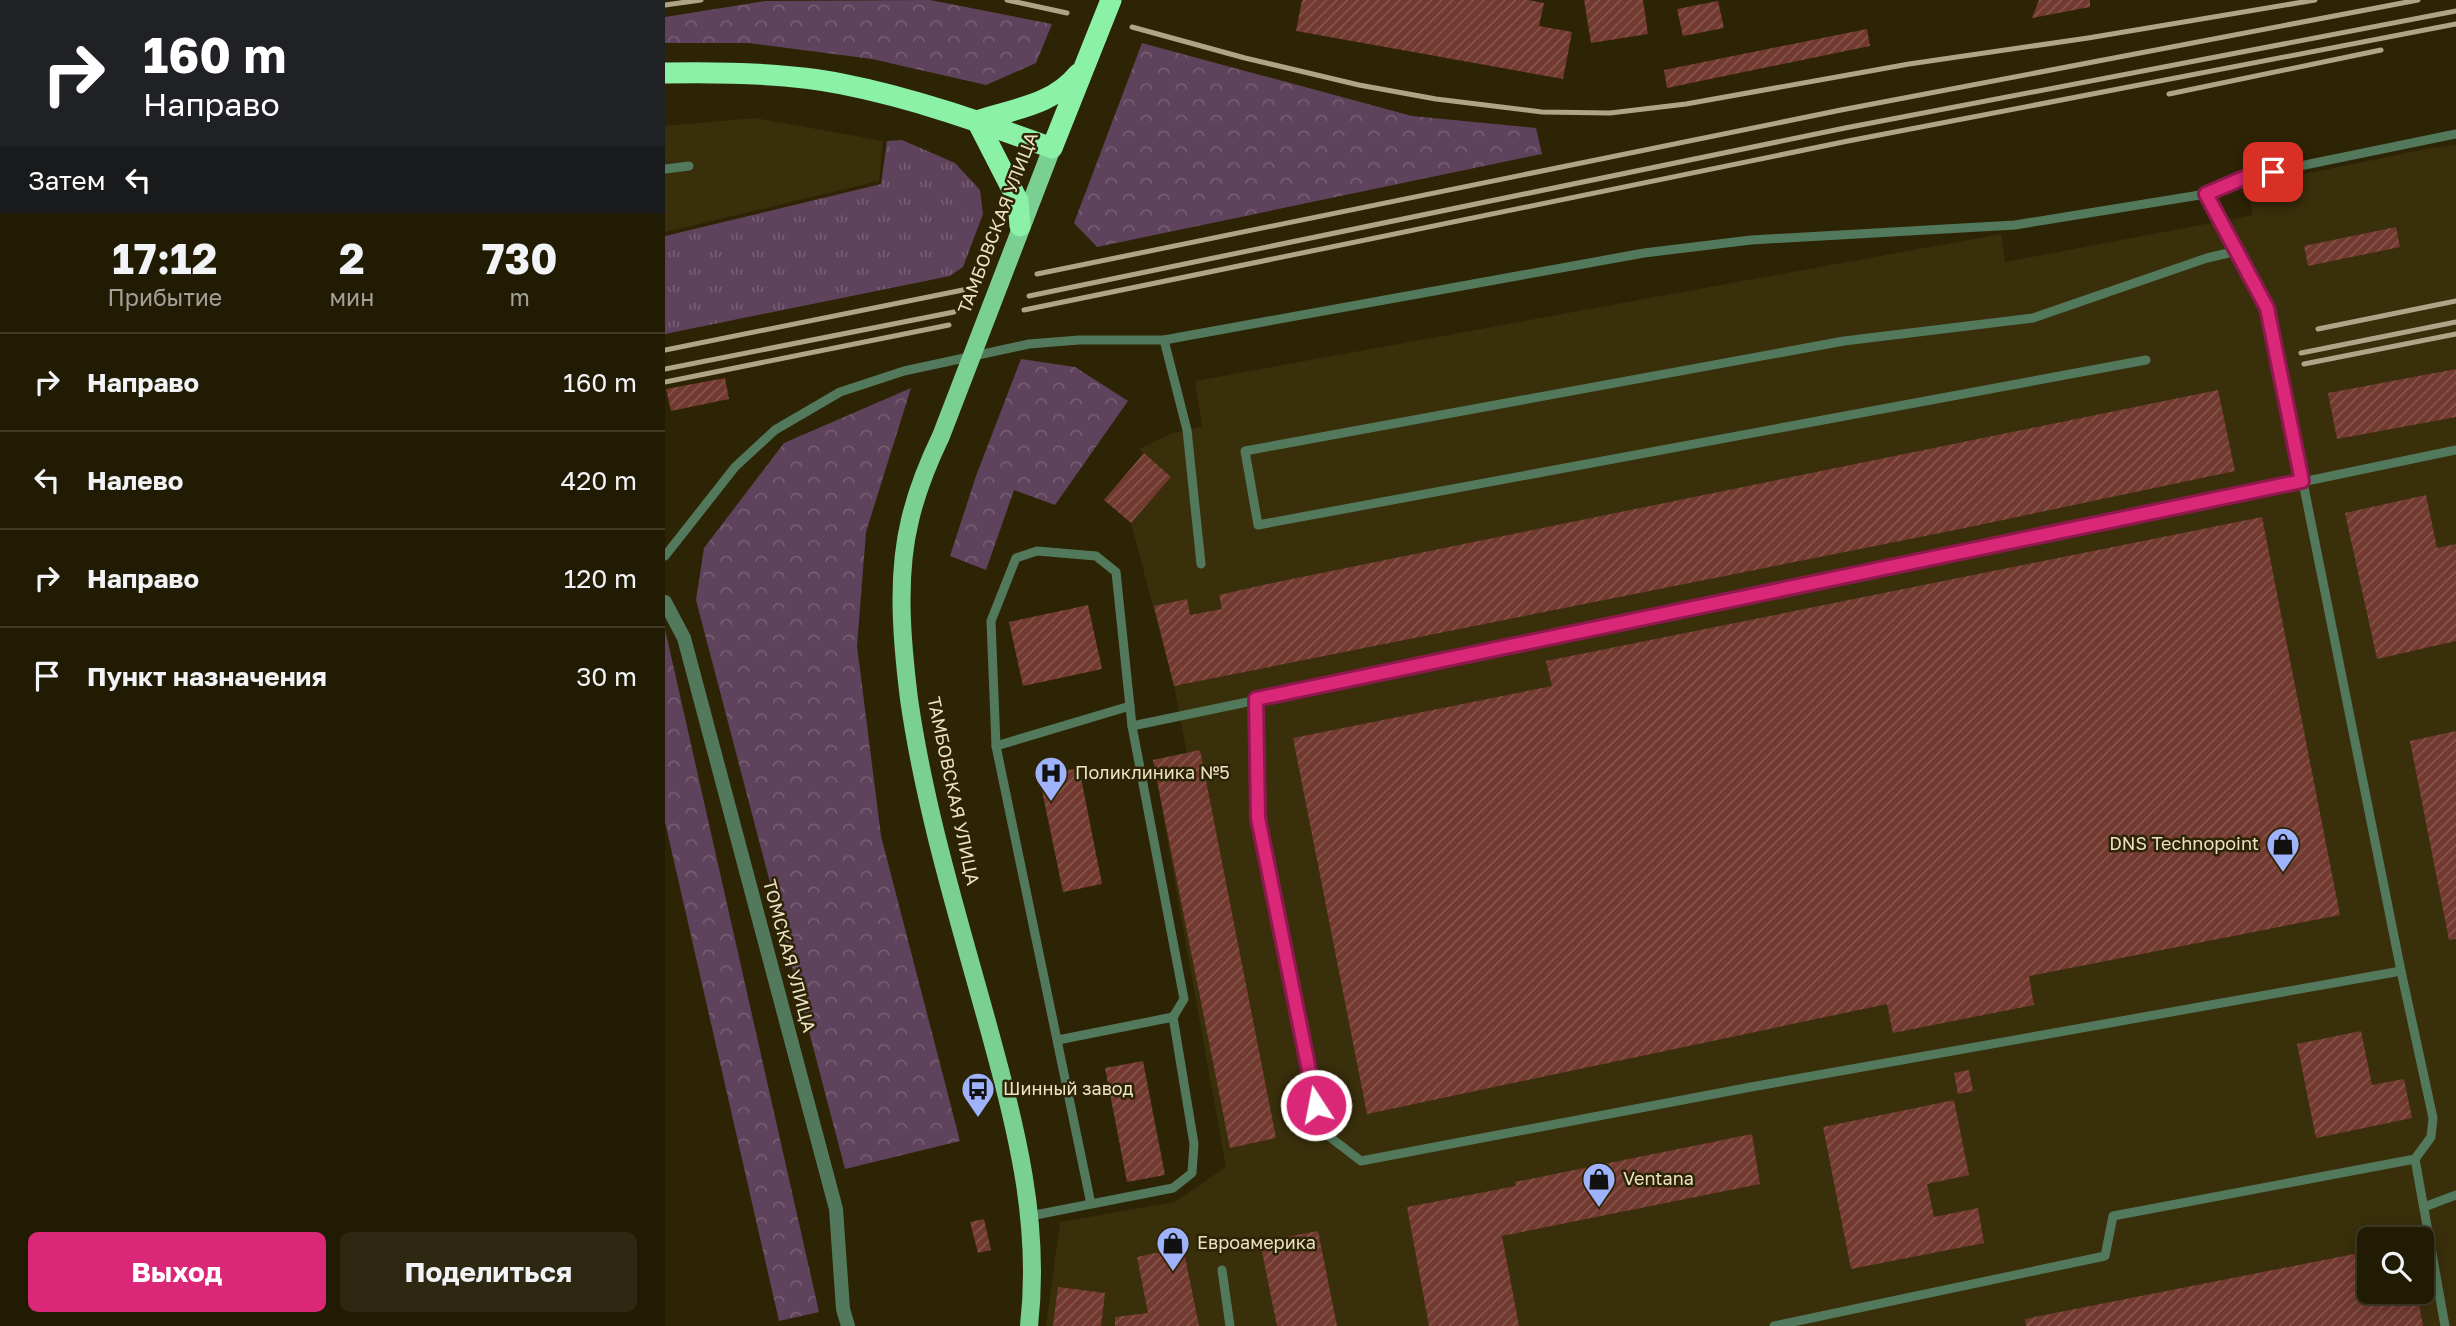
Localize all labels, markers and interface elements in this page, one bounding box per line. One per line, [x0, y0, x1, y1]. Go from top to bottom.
text: 160 m [143, 25, 286, 84]
icon: right [28, 28, 119, 119]
text: Направо [143, 85, 280, 123]
street label: ТАМБОВСКАЯ УЛИЦА [952, 129, 1042, 316]
pin [2243, 142, 2303, 202]
icon: arrive [2254, 153, 2292, 191]
icon: left [119, 161, 157, 199]
text: Затем [28, 165, 105, 196]
text: 17:12 [112, 233, 217, 283]
text: 2 [339, 233, 365, 283]
text: 730 [482, 233, 557, 283]
text: Прибытие [108, 283, 222, 311]
text: мин [330, 283, 374, 311]
text: m [509, 283, 530, 311]
icon: right [28, 363, 66, 401]
text: Направо [87, 367, 199, 398]
text: 160 m [563, 367, 637, 398]
icon: left [28, 461, 66, 499]
text: Налево [87, 465, 183, 496]
text: 420 m [560, 465, 637, 496]
icon: right [28, 559, 66, 597]
text: Направо [87, 563, 199, 594]
text: 120 m [564, 563, 637, 594]
icon: arrive [28, 657, 66, 695]
text: Пункт назначения [87, 661, 327, 692]
text: 30 m [576, 661, 637, 692]
street label: ТАМБОВСКАЯ УЛИЦА [923, 694, 985, 887]
hospital icon: Поликлиника №5 [1032, 754, 1070, 803]
place label: Поликлиника №5 [1075, 761, 1230, 783]
shop icon: DNS Technopoint [2264, 825, 2302, 874]
place label: DNS Technopoint [2109, 832, 2259, 854]
street label: ТОМСКАЯ УЛИЦА [759, 877, 821, 1035]
position arrow [1279, 1068, 1353, 1142]
bus stop icon: Шинный завод [959, 1070, 997, 1119]
place label: Шинный завод [1003, 1077, 1133, 1099]
shop icon: Ventana [1580, 1160, 1618, 1209]
place label: Ventana [1623, 1167, 1694, 1189]
shop icon: Евроамерика [1154, 1224, 1192, 1273]
map controls [2357, 1227, 2434, 1304]
button: search [2357, 1227, 2434, 1304]
place label: Евроамерика [1197, 1231, 1316, 1253]
button: Выход [28, 1232, 326, 1312]
button: Поделиться [340, 1232, 637, 1312]

